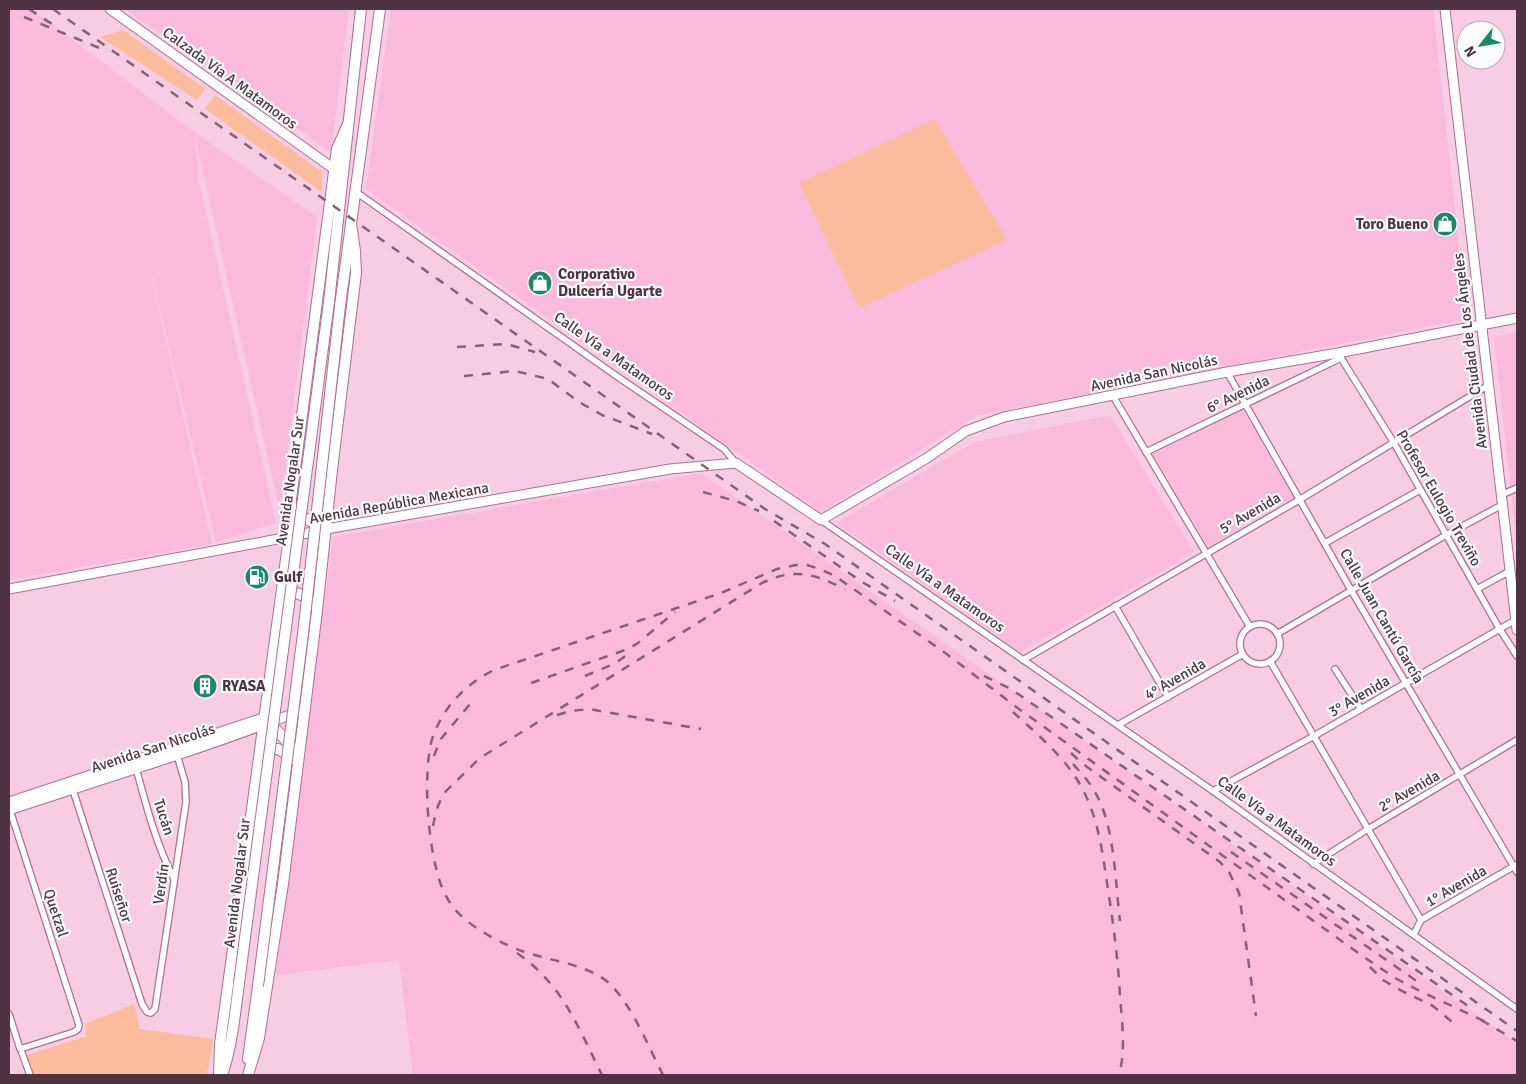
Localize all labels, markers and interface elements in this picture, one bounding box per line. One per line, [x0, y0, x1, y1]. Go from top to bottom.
north arrow [1456, 20, 1506, 70]
street label: Calzada Vía A Matamoros [159, 23, 301, 133]
text: N [1460, 43, 1480, 60]
shop icon: Toro Bueno [1432, 211, 1458, 237]
place label: Toro Bueno [1356, 215, 1428, 233]
street label: Avenida Ciudad de Los Ángeles [1448, 252, 1491, 450]
place label: Corporativo Dulcería Ugarte [558, 265, 662, 300]
shop icon: Corporativo Dulcería Ugarte [527, 270, 553, 296]
street label: Calle Vía a Matamoros [551, 308, 678, 404]
street label: Avenida San Nicolás [1089, 351, 1219, 395]
street label: 6° Avenida [1204, 371, 1272, 417]
street label: Avenida Nogalar Sur [272, 415, 308, 547]
street label: Profesor Eulogio Treviño [1393, 427, 1485, 569]
street label: Avenida República Mexicana [308, 478, 490, 528]
street label: 5° Avenida [1216, 488, 1284, 538]
street label: Calle Vía a Matamoros [882, 540, 1009, 636]
street label: Calle Juan Cantú García [1336, 545, 1428, 687]
fuel station icon: Gulf [244, 564, 270, 590]
place label: Gulf [274, 568, 304, 586]
street label: 4° Avenida [1141, 654, 1209, 704]
street label: 3° Avenida [1325, 671, 1393, 721]
building icon: RYASA [192, 673, 218, 699]
place label: RYASA [222, 677, 266, 695]
street label: Avenida San Nicolás [89, 719, 218, 777]
street label: 2° Avenida [1375, 766, 1443, 816]
street label: Calle Vía a Matamoros [1214, 772, 1340, 870]
street label: Tucán [150, 797, 178, 837]
street label: Avenida Nogalar Sur [220, 817, 254, 949]
street label: 1° Avenida [1422, 861, 1490, 911]
street label: Verdín [149, 862, 173, 906]
street label: Ruiseñor [102, 865, 136, 925]
street label: Quetzal [40, 887, 72, 939]

